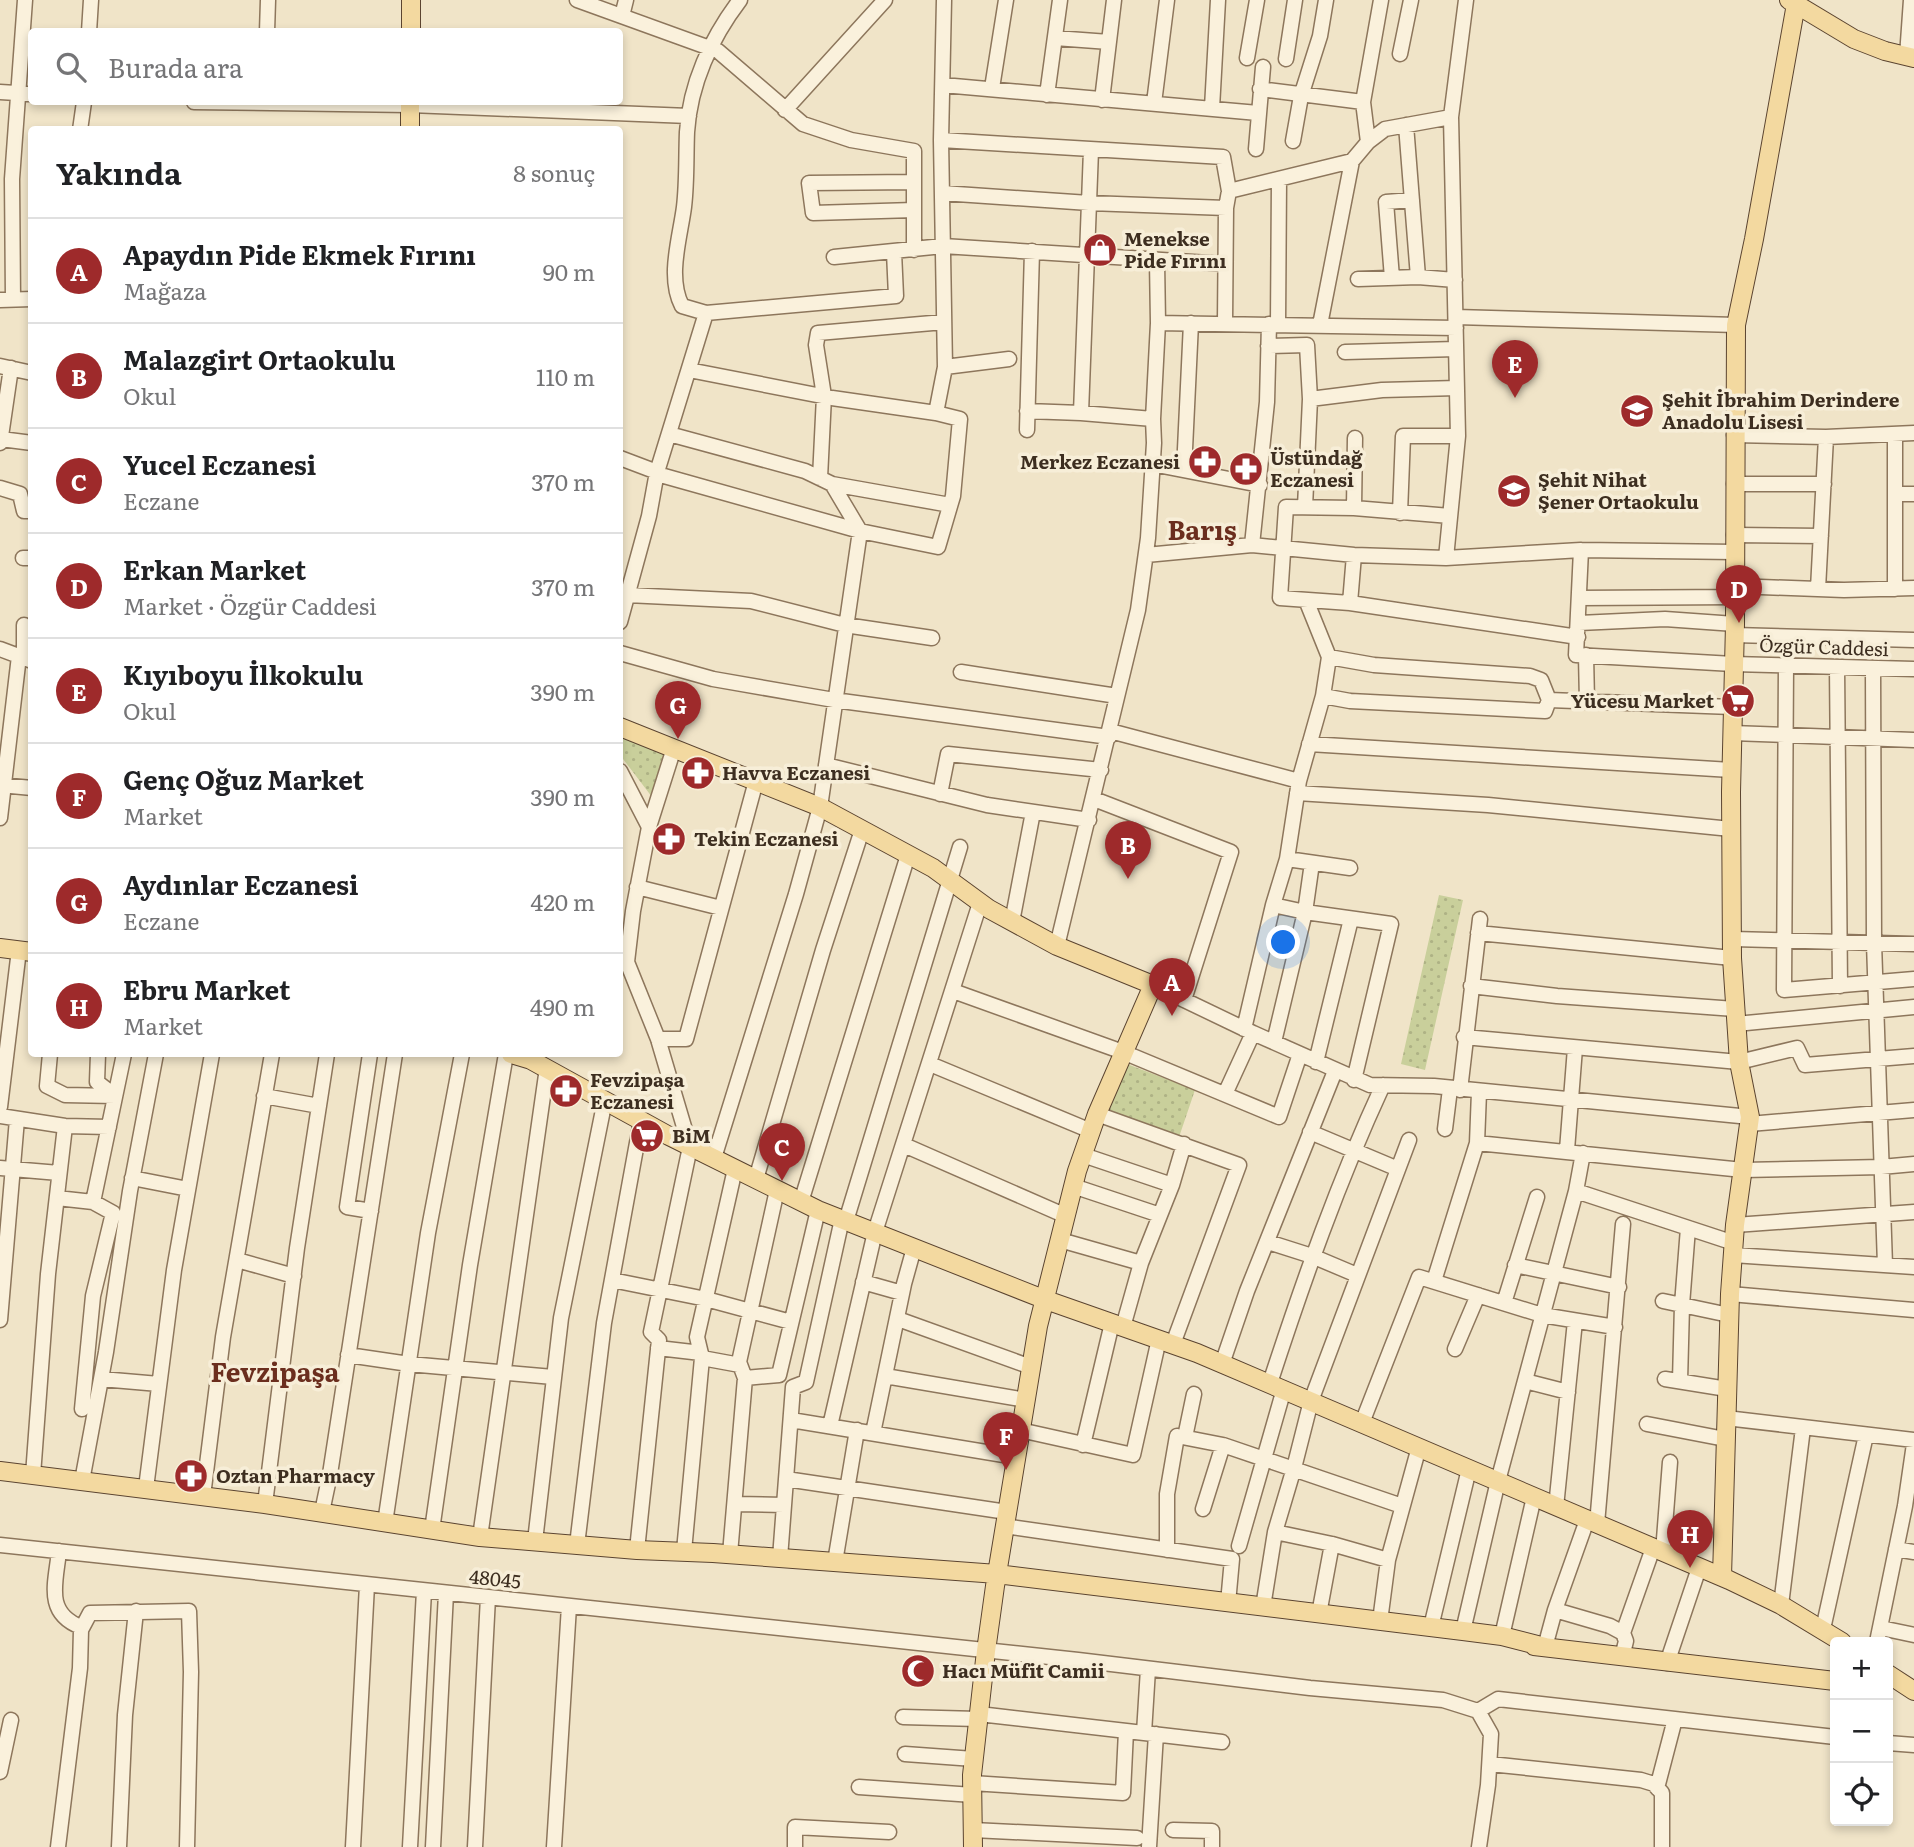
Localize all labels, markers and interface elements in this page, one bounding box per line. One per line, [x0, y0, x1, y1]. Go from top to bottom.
search box [28, 28, 623, 105]
text: Burada ara [108, 47, 243, 86]
icon: search [52, 48, 90, 86]
text: Yakında [56, 150, 182, 194]
text: 8 sonuç [513, 155, 595, 189]
place label: Menekse Pide Fırını [1124, 224, 1226, 274]
shop icon: Menekse Pide Fırını [1081, 231, 1119, 269]
text: Apaydın Pide Ekmek Fırını [123, 234, 476, 273]
text: A [70, 254, 88, 288]
text: 90 m [543, 254, 595, 288]
text: Mağaza [123, 273, 207, 307]
text: Malazgirt Ortaokulu [123, 339, 396, 378]
pin: E [1492, 340, 1538, 398]
text: B [71, 359, 87, 393]
text: 110 m [536, 359, 595, 393]
text: Okul [123, 378, 176, 412]
place label: Şehit İbrahim Derindere Anadolu Lisesi [1662, 385, 1900, 435]
school or university icon: Şehit İbrahim Derindere Anadolu Lisesi [1618, 392, 1656, 430]
pharmacy icon: Merkez Eczanesi [1186, 443, 1224, 481]
place label: Üstündağ Eczanesi [1270, 443, 1363, 493]
text: Yucel Eczanesi [123, 444, 316, 483]
place label: Merkez Eczanesi [1020, 447, 1180, 475]
pharmacy icon: Üstündağ Eczanesi [1227, 450, 1265, 488]
text: C [71, 464, 87, 498]
text: 370 m [531, 464, 595, 498]
place label: Şehit Nihat Şener Ortaokulu [1538, 465, 1699, 515]
school or university icon: Şehit Nihat Şener Ortaokulu [1495, 472, 1533, 510]
text: Eczane [123, 483, 200, 517]
district label: Barış [1167, 509, 1237, 548]
text: Erkan Market [123, 549, 306, 588]
pin: D [1716, 565, 1762, 623]
text: D [70, 569, 88, 603]
text: 370 m [531, 569, 595, 603]
text: Market · Özgür Caddesi [123, 588, 377, 622]
street label: Özgür Caddesi [1759, 630, 1889, 662]
text: Kıyıboyu İlkokulu [123, 654, 363, 693]
text: E [71, 674, 87, 708]
text: 390 m [530, 674, 595, 708]
pin: G [655, 681, 701, 739]
supermarket icon: Yücesu Market [1719, 682, 1757, 720]
place label: Yücesu Market [1571, 686, 1715, 714]
text: Okul [123, 693, 176, 727]
pharmacy icon: Havva Eczanesi [679, 754, 717, 792]
place label: Havva Eczanesi [722, 758, 870, 786]
text: Genç Oğuz Market [123, 759, 364, 798]
text: F [72, 779, 86, 813]
text: 390 m [530, 779, 595, 813]
text: Market [123, 798, 203, 832]
pharmacy icon: Tekin Eczanesi [650, 820, 688, 858]
pin: B [1105, 821, 1151, 879]
place label: Tekin Eczanesi [694, 824, 838, 852]
text: Aydınlar Eczanesi [123, 864, 359, 903]
text: G [70, 884, 88, 918]
text: 420 m [530, 884, 595, 918]
text: Eczane [123, 903, 200, 937]
your location [1266, 925, 1300, 959]
pin: A [1149, 958, 1195, 1016]
text: Ebru Market [123, 969, 290, 1008]
text: H [69, 989, 89, 1023]
text: 490 m [530, 989, 595, 1023]
text: Market [123, 1008, 203, 1042]
place label: Fevzipaşa Eczanesi [590, 1065, 684, 1115]
pharmacy icon: Fevzipaşa Eczanesi [547, 1072, 585, 1110]
supermarket icon: BiM [628, 1117, 666, 1155]
place label: BiM [672, 1121, 711, 1149]
pin: C [759, 1123, 805, 1181]
district label: Fevzipaşa [210, 1351, 340, 1390]
pin: F [983, 1412, 1029, 1470]
pharmacy icon: Oztan Pharmacy [172, 1457, 210, 1495]
place label: Oztan Pharmacy [216, 1461, 375, 1489]
pin: H [1667, 1510, 1713, 1568]
street label: 48045 [468, 1561, 523, 1595]
map controls [1830, 1637, 1893, 1826]
button: + [1830, 1637, 1893, 1700]
mosque icon: Hacı Müfit Camii [899, 1652, 937, 1690]
place label: Hacı Müfit Camii [942, 1656, 1105, 1684]
button: − [1830, 1700, 1893, 1763]
button: locate [1830, 1763, 1893, 1826]

